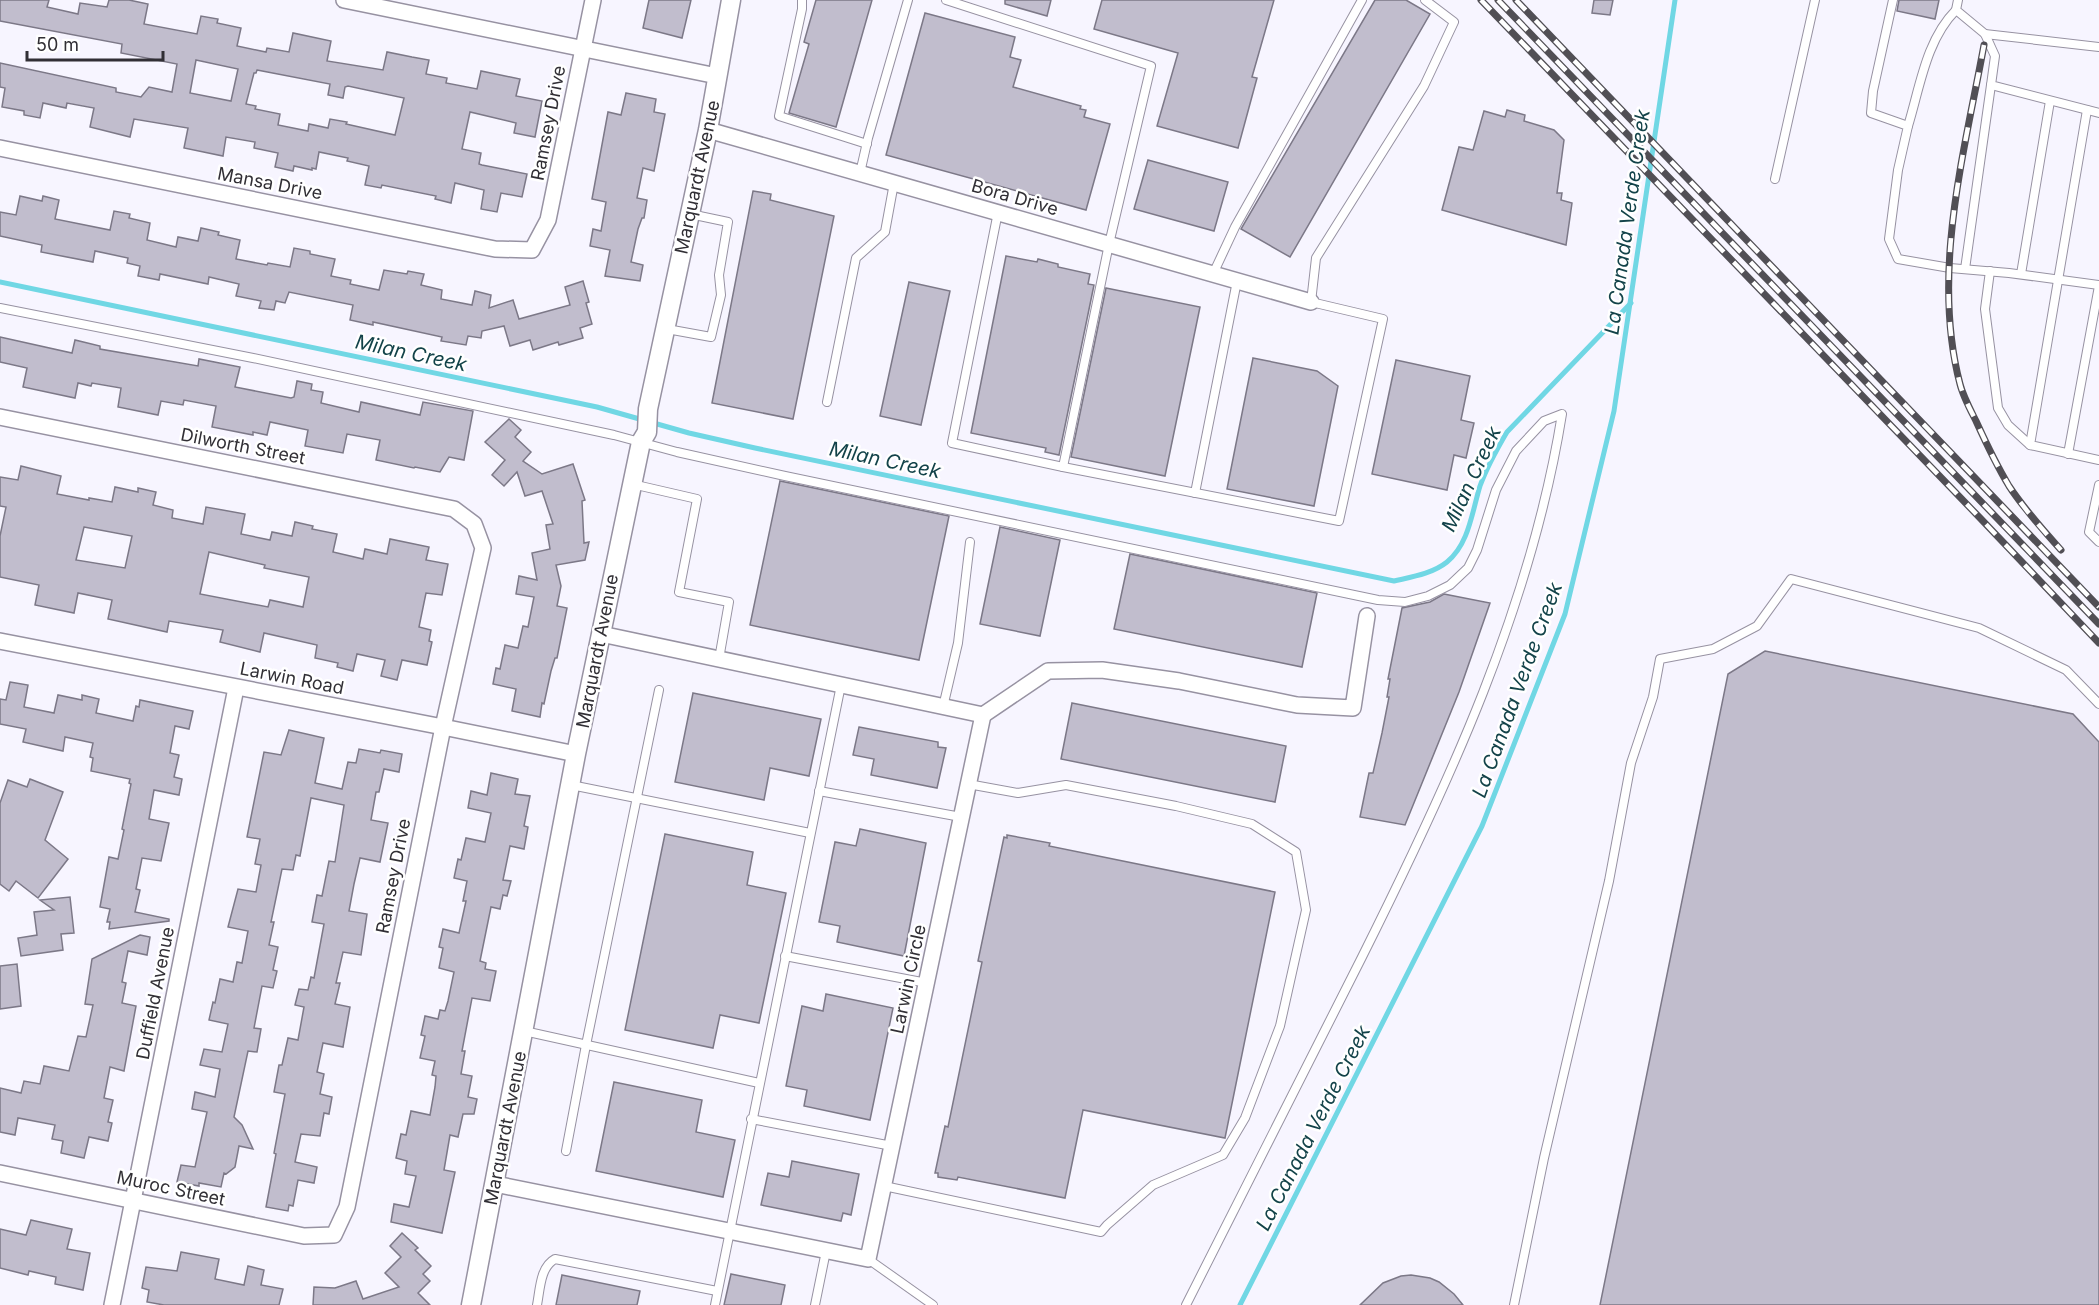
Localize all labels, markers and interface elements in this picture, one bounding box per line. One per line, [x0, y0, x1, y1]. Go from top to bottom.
scale bar [27, 24, 164, 62]
text: 50 m [36, 34, 79, 55]
street label: Ramsey Drive [527, 64, 569, 182]
street label: Marquardt Avenue [670, 98, 724, 256]
water label: La Canada Verde Creek [1599, 107, 1655, 336]
street label: Mansa Drive [216, 163, 324, 203]
street label: Bora Drive [969, 175, 1061, 219]
water label: Milan Creek [353, 329, 470, 377]
water label: Milan Creek [1436, 422, 1506, 535]
street label: Dilworth Street [179, 424, 307, 468]
water label: Milan Creek [827, 436, 944, 484]
street label: Marquardt Avenue [572, 572, 622, 730]
water label: La Canada Verde Creek [1467, 578, 1567, 801]
street label: Larwin Road [238, 658, 346, 698]
street label: Ramsey Drive [372, 817, 414, 935]
street label: Larwin Circle [886, 922, 930, 1036]
street label: Duffield Avenue [132, 925, 178, 1061]
water label: La Canada Verde Creek [1251, 1020, 1376, 1235]
street label: Marquardt Avenue [480, 1049, 530, 1207]
street label: Muroc Street [115, 1166, 227, 1210]

